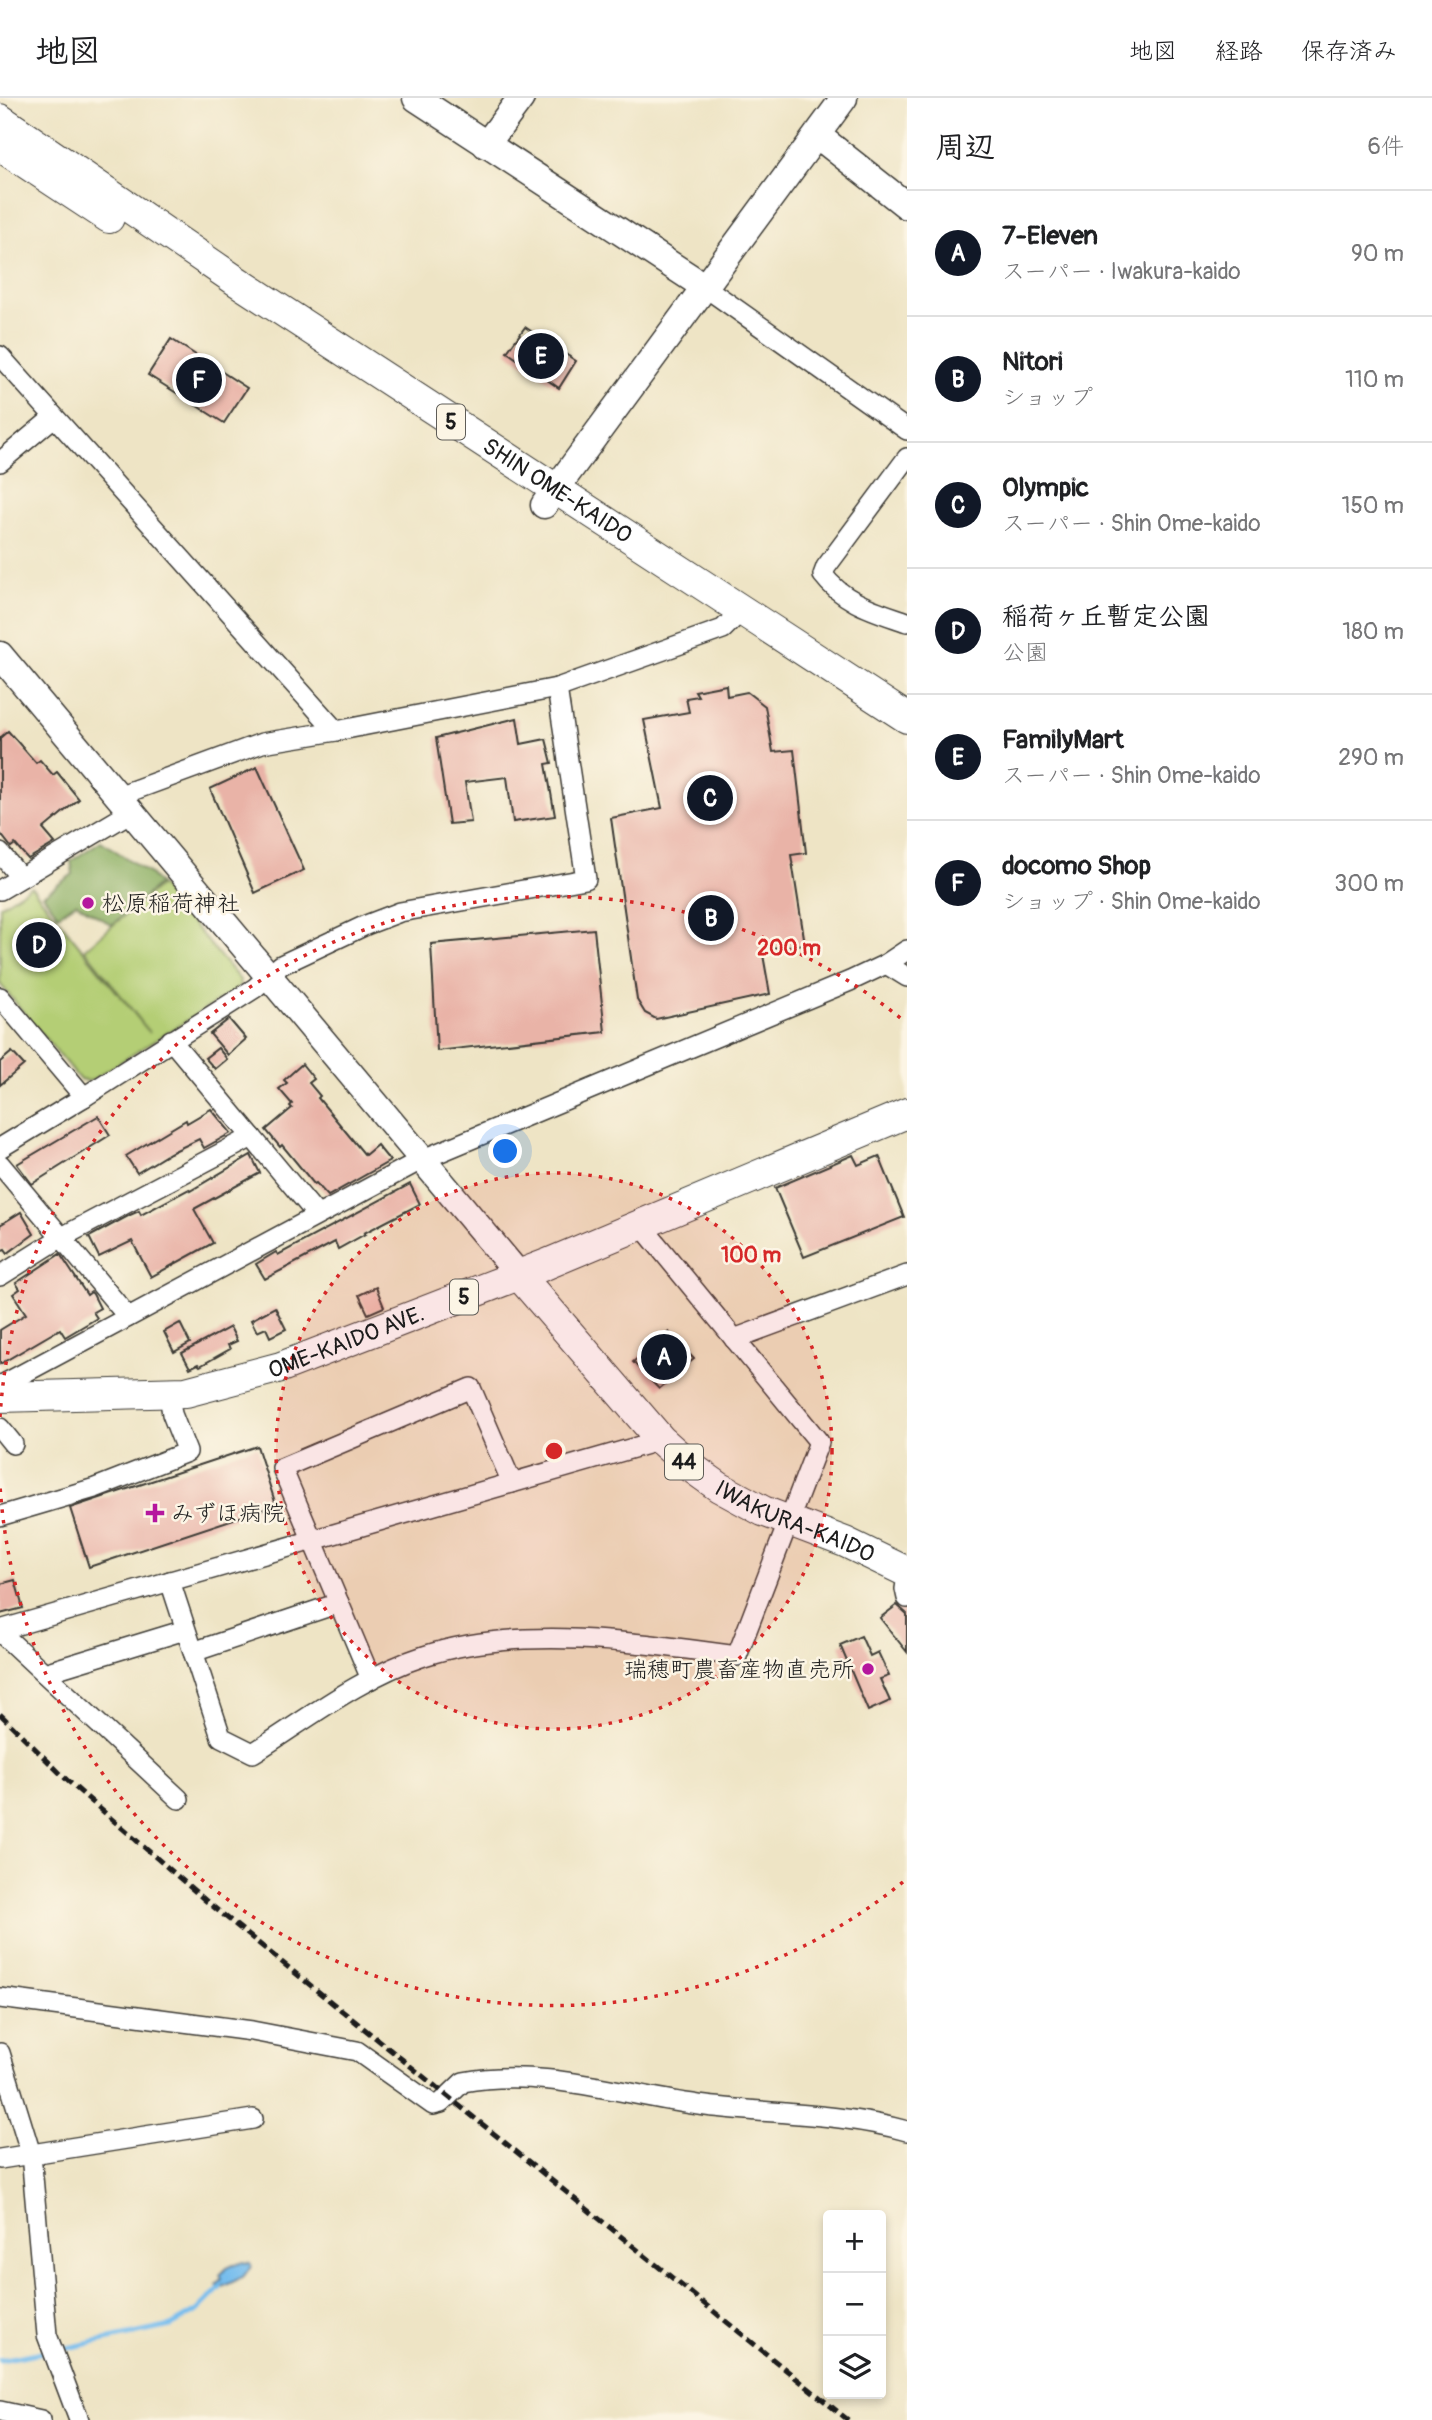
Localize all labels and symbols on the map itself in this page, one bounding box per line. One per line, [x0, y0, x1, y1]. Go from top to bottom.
pin: E [518, 330, 564, 382]
pin: F [176, 354, 222, 406]
road number: 5 [437, 404, 465, 440]
street label: SHIN OME-KAIDO [478, 431, 638, 550]
pin: C [687, 772, 733, 824]
place label: 松原稲荷神社 [102, 889, 240, 918]
pin: B [688, 892, 734, 944]
marker: 松原稲荷神社 [80, 895, 96, 911]
pin: D [16, 919, 62, 971]
text: 200 m [757, 935, 821, 962]
your location [488, 1134, 522, 1168]
text: 100 m [721, 1242, 781, 1269]
road number: 5 [450, 1280, 478, 1314]
street label: OME-KAIDO AVE. [265, 1299, 428, 1384]
pin: A [641, 1331, 687, 1383]
centre of rings [542, 1439, 566, 1463]
road number: 44 [665, 1444, 703, 1480]
street label: IWAKURA-KAIDO [710, 1473, 880, 1569]
place label: みずほ病院 [171, 1499, 285, 1528]
marker: みずほ病院 [145, 1503, 165, 1523]
place label: 瑞穂町農畜産物直売所 [624, 1655, 854, 1684]
marker: 瑞穂町農畜産物直売所 [860, 1661, 876, 1677]

